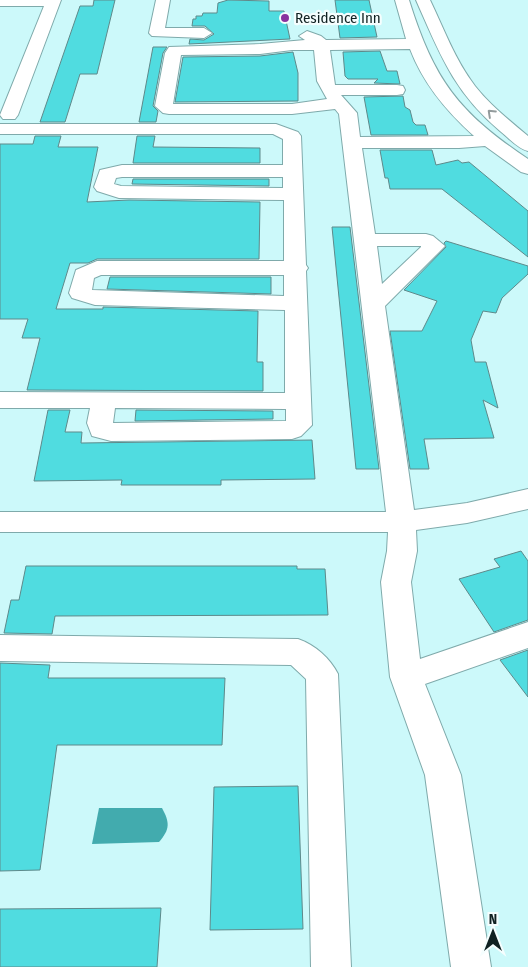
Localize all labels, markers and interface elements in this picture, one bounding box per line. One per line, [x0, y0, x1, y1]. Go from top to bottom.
place label: Residence Inn [295, 9, 381, 27]
marker: Residence Inn [279, 12, 291, 24]
one-way arrow [488, 110, 497, 119]
north arrow [468, 907, 518, 957]
text: N [489, 911, 497, 928]

